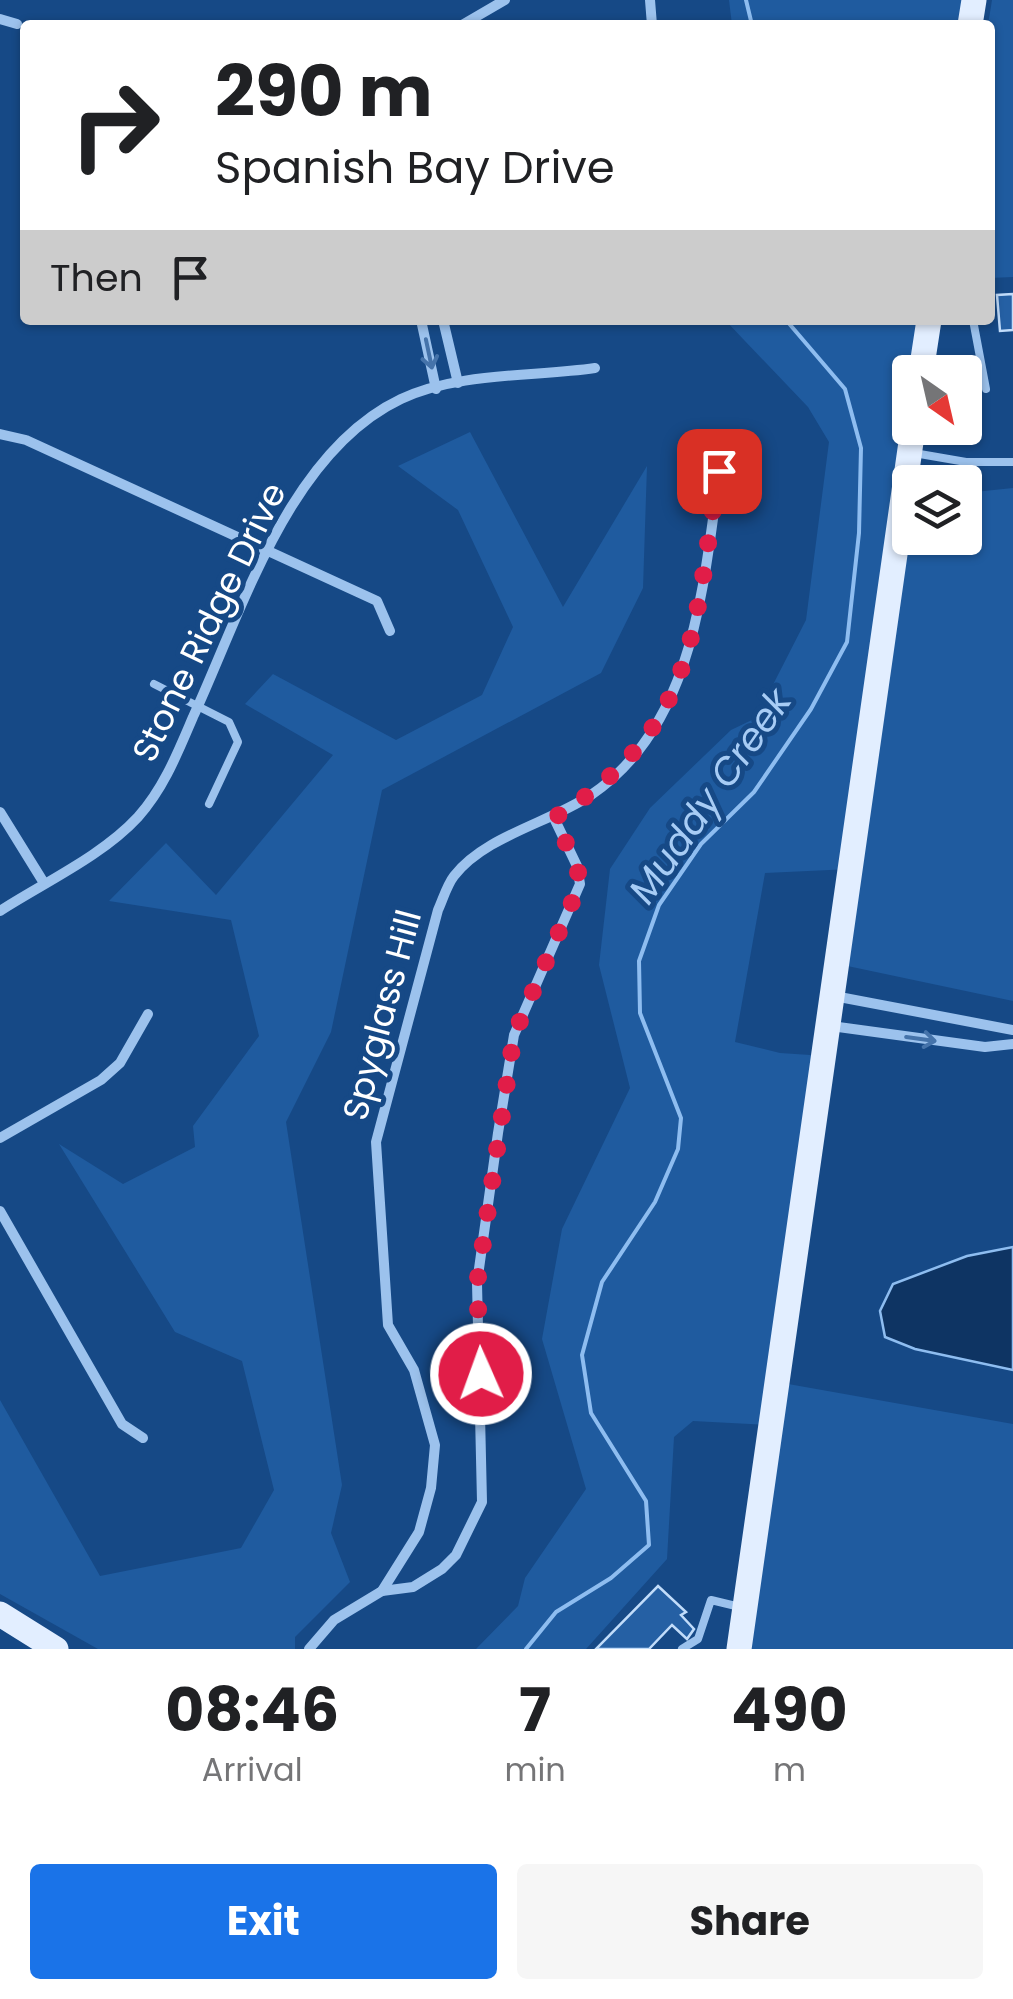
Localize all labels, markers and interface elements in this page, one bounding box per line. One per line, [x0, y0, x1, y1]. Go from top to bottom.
text: 290 m [215, 42, 433, 141]
icon: right [50, 60, 180, 190]
text: Spanish Bay Drive [215, 136, 615, 199]
icon: arrive [163, 250, 218, 305]
text: Then [50, 251, 143, 304]
one-way arrow [421, 338, 439, 370]
north arrow [892, 355, 982, 445]
map controls [892, 355, 982, 555]
pin [677, 429, 762, 514]
icon: arrive [692, 444, 747, 499]
button: layers [892, 465, 982, 555]
street label: Stone Ridge Drive [120, 474, 297, 770]
water label: Muddy Creek [616, 676, 804, 914]
street label: Spyglass Hill [330, 904, 433, 1125]
one-way arrow [905, 1030, 937, 1048]
position arrow [429, 1322, 533, 1426]
text: 08:46 [165, 1668, 339, 1752]
text: 7 [519, 1668, 551, 1752]
text: 490 [731, 1668, 848, 1752]
text: Arrival [202, 1747, 303, 1792]
text: min [504, 1747, 566, 1792]
text: m [773, 1747, 806, 1792]
button: Exit [30, 1864, 497, 1979]
button: Share [517, 1864, 983, 1979]

